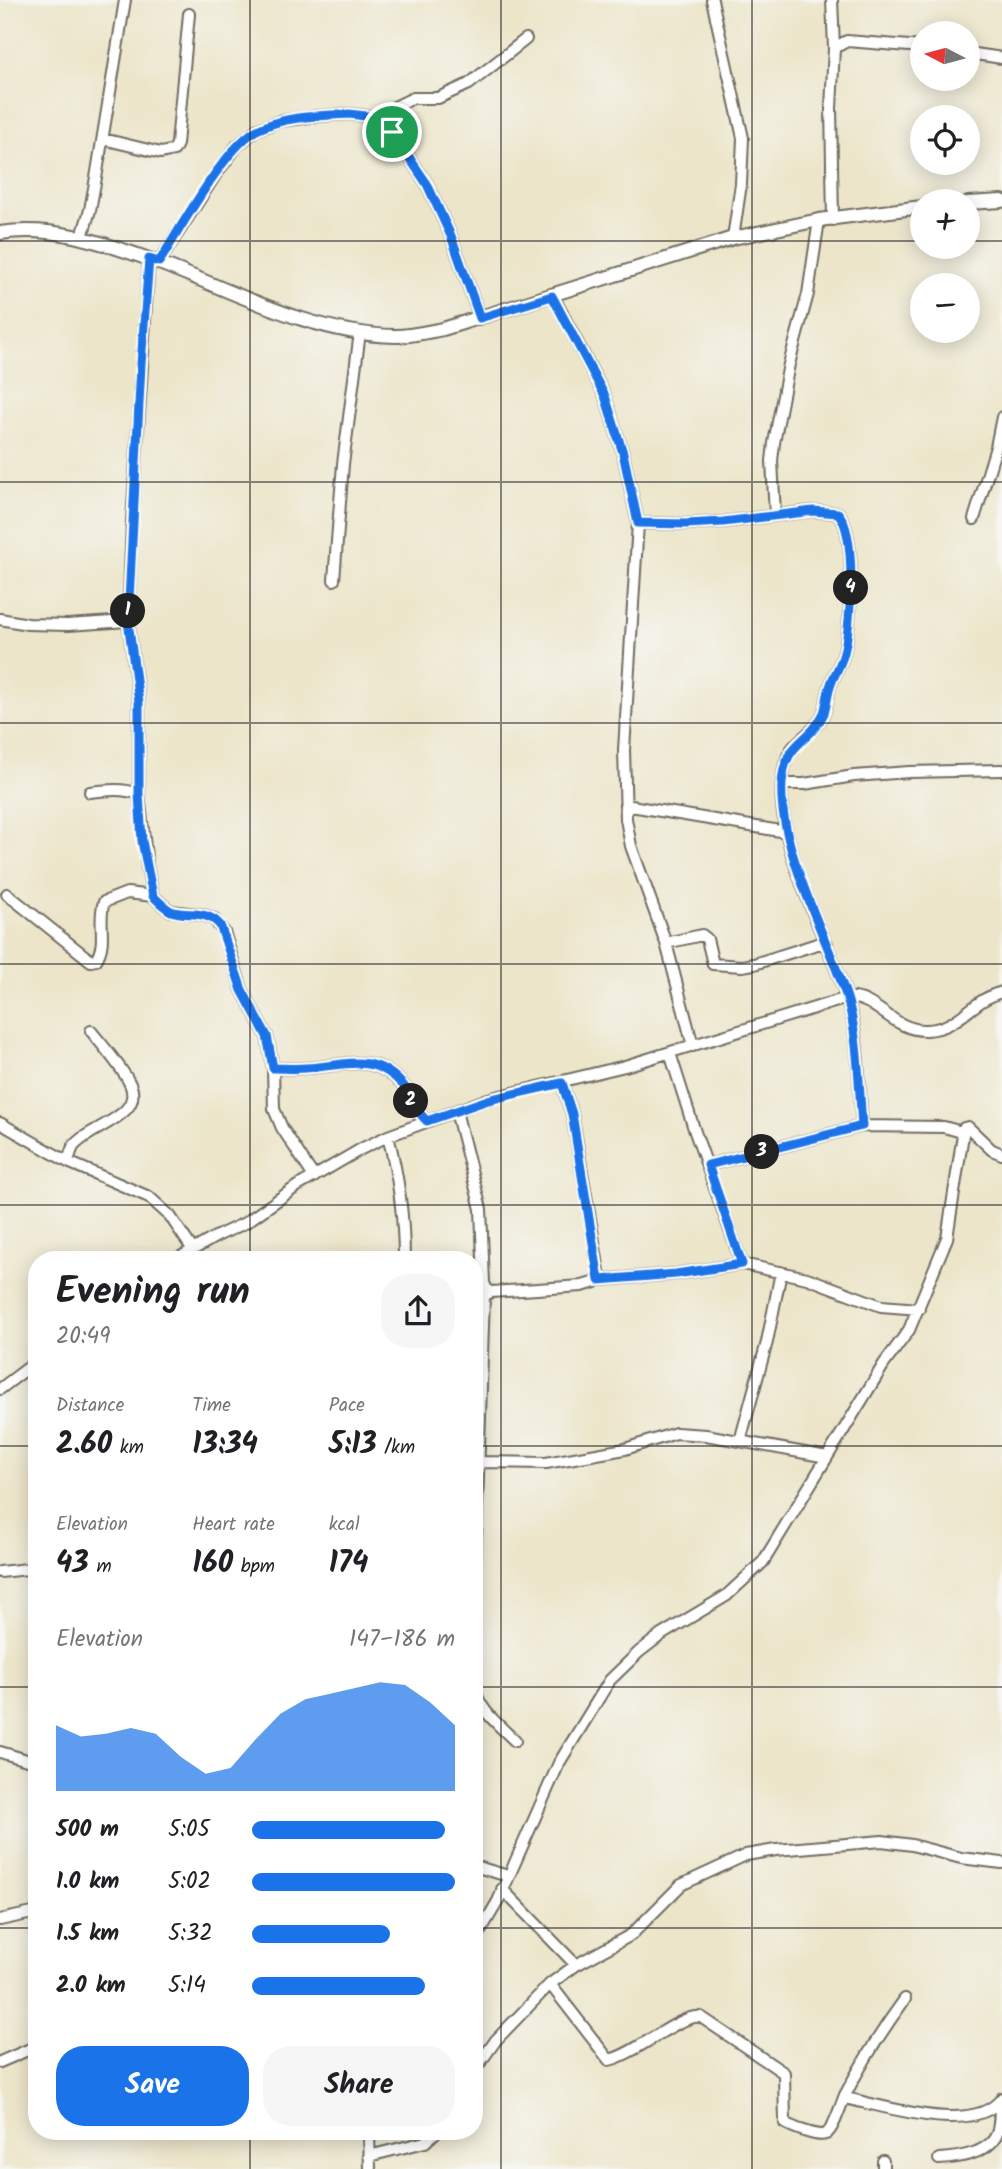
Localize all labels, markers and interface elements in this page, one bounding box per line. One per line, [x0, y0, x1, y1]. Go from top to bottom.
north arrow [910, 21, 980, 91]
map controls [910, 21, 980, 343]
pin [362, 102, 422, 162]
button: locate [910, 105, 980, 175]
icon: arrive [373, 113, 411, 151]
button: + [910, 189, 980, 259]
button: − [910, 273, 980, 343]
pin: 4 [834, 570, 868, 606]
text: 4 [845, 572, 856, 602]
pin: 1 [110, 594, 146, 628]
text: 1 [125, 595, 130, 625]
pin: 2 [394, 1084, 428, 1118]
text: 2 [405, 1085, 416, 1115]
pin: 3 [744, 1134, 780, 1170]
text: 3 [756, 1136, 767, 1166]
text: Evening run [56, 1263, 250, 1323]
button: share [381, 1274, 455, 1348]
text: 20:49 [56, 1319, 110, 1355]
text: Distance [56, 1391, 124, 1421]
text: Time [192, 1391, 231, 1421]
text: Pace [329, 1391, 365, 1421]
text: 2.60 [56, 1421, 112, 1469]
text: 13:34 [192, 1421, 258, 1469]
text: 5:13 [329, 1421, 377, 1469]
text: km [112, 1433, 144, 1463]
text: /km [377, 1433, 415, 1463]
text: Elevation [56, 1510, 128, 1540]
text: Heart rate [192, 1510, 275, 1540]
text: kcal [329, 1510, 360, 1540]
text: 43 [56, 1540, 89, 1588]
text: 160 [192, 1540, 233, 1588]
text: 174 [329, 1540, 368, 1588]
text: m [89, 1552, 112, 1582]
text: bpm [233, 1552, 275, 1582]
text: Elevation [56, 1622, 143, 1658]
text: 147–186 m [349, 1622, 455, 1658]
text: 500 m [56, 1812, 119, 1848]
text: 5:05 [168, 1812, 210, 1848]
text: 1.0 km [56, 1864, 119, 1900]
text: 5:02 [168, 1864, 211, 1900]
text: 1.5 km [56, 1916, 119, 1952]
text: 5:32 [168, 1916, 213, 1952]
text: 2.0 km [56, 1968, 126, 2004]
text: 5:14 [168, 1968, 206, 2004]
button: Save [56, 2046, 249, 2126]
button: Share [263, 2046, 455, 2126]

